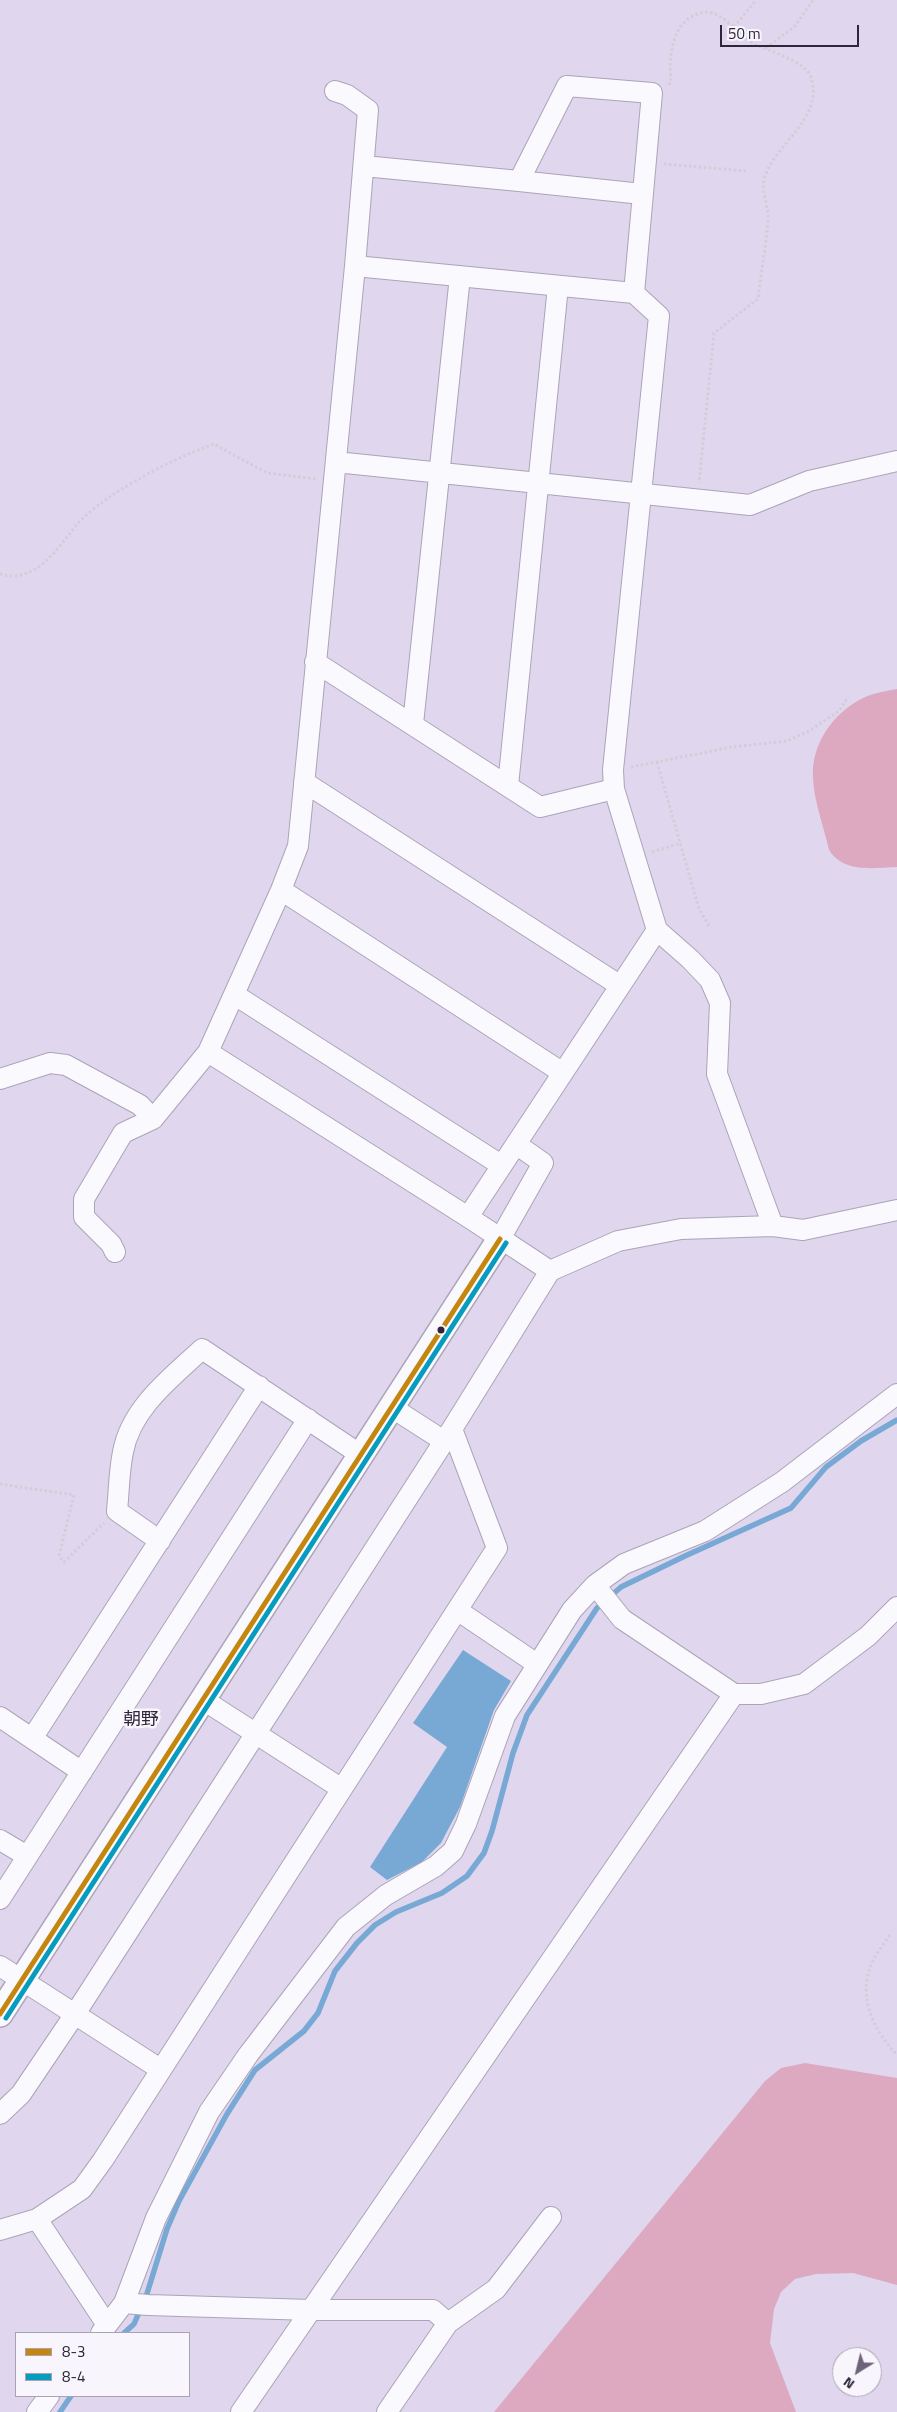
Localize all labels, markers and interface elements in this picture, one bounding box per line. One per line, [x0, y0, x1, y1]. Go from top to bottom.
scale bar [722, 15, 861, 47]
text: 50 m [728, 22, 761, 45]
unlabelled marker [436, 1325, 446, 1335]
district label: 朝野 [123, 1710, 159, 1732]
legend [15, 2332, 190, 2397]
text: 8-3 [62, 2340, 85, 2363]
north arrow [832, 2347, 882, 2397]
text: 8-4 [62, 2365, 85, 2388]
text: N [838, 2372, 859, 2395]

